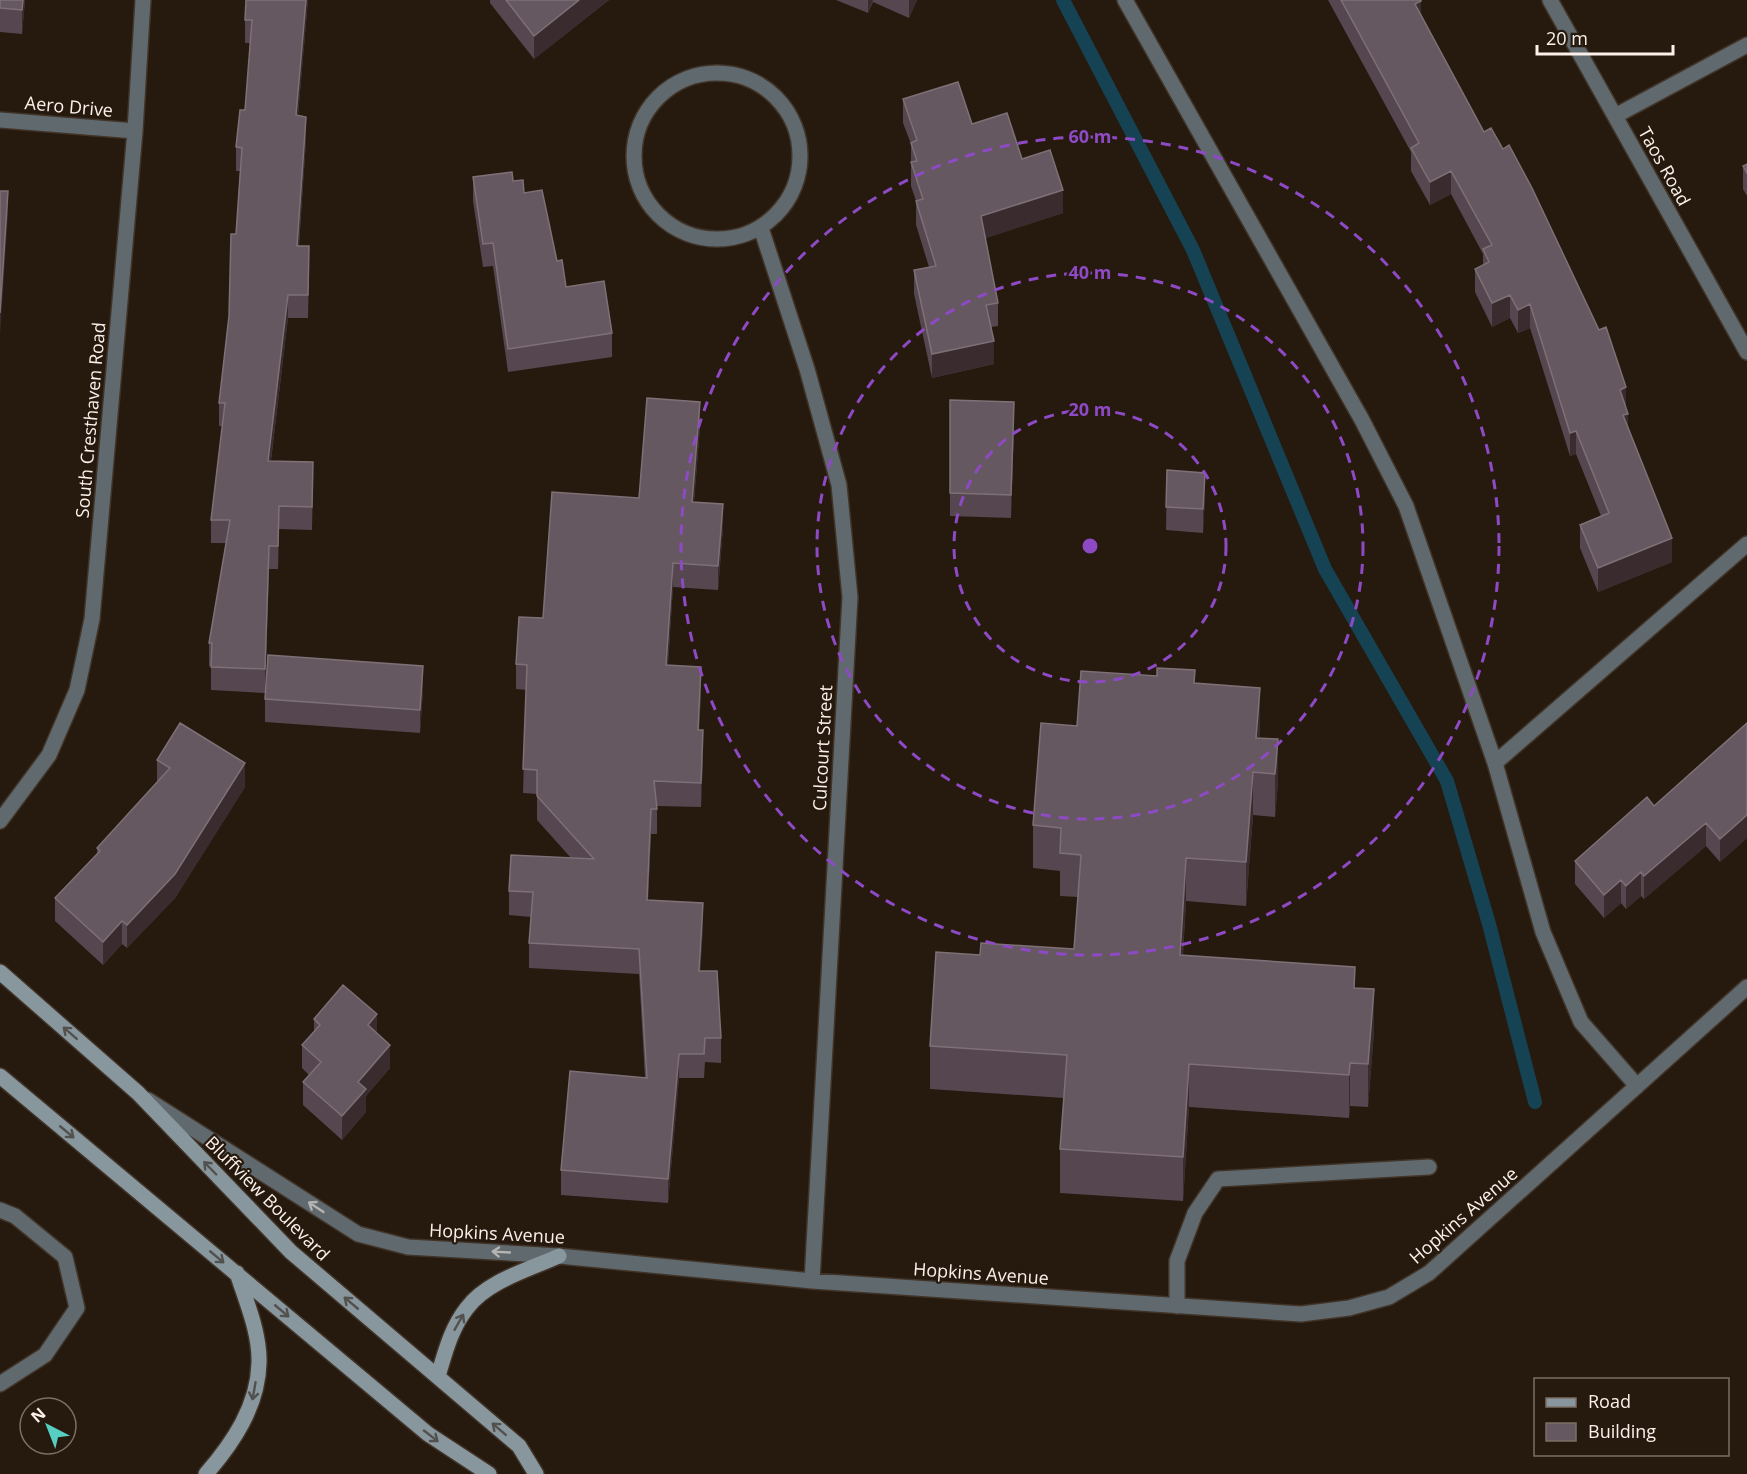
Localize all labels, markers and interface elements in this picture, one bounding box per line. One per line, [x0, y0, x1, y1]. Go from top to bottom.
scale bar [1537, 18, 1674, 56]
text: 20 m [1546, 26, 1588, 50]
street label: Aero Drive [24, 90, 114, 122]
street label: Taos Road [1633, 122, 1697, 210]
text: 60 m [1069, 124, 1111, 148]
text: 40 m [1069, 260, 1111, 284]
street label: South Cresthaven Road [69, 321, 111, 519]
text: 20 m [1069, 397, 1111, 421]
centre of rings [1080, 536, 1100, 556]
street label: Culcourt Street [807, 684, 837, 812]
one-way arrow [63, 1026, 78, 1040]
one-way arrow [59, 1125, 74, 1139]
street label: Bluffview Boulevard [200, 1130, 336, 1266]
one-way arrow [203, 1161, 217, 1176]
street label: Hopkins Avenue [1404, 1161, 1522, 1269]
one-way arrow [308, 1201, 324, 1213]
street label: Hopkins Avenue [428, 1217, 566, 1249]
one-way arrow [491, 1247, 511, 1258]
one-way arrow [209, 1250, 225, 1263]
street label: Hopkins Avenue [912, 1256, 1050, 1290]
one-way arrow [344, 1296, 359, 1310]
one-way arrow [274, 1304, 289, 1318]
one-way arrow [453, 1314, 465, 1331]
legend [1534, 1378, 1729, 1456]
one-way arrow [249, 1381, 260, 1401]
text: Road [1588, 1389, 1631, 1413]
north arrow [18, 1396, 78, 1456]
text: N [26, 1402, 50, 1427]
text: Building [1588, 1419, 1656, 1443]
one-way arrow [492, 1422, 507, 1436]
one-way arrow [423, 1430, 439, 1443]

